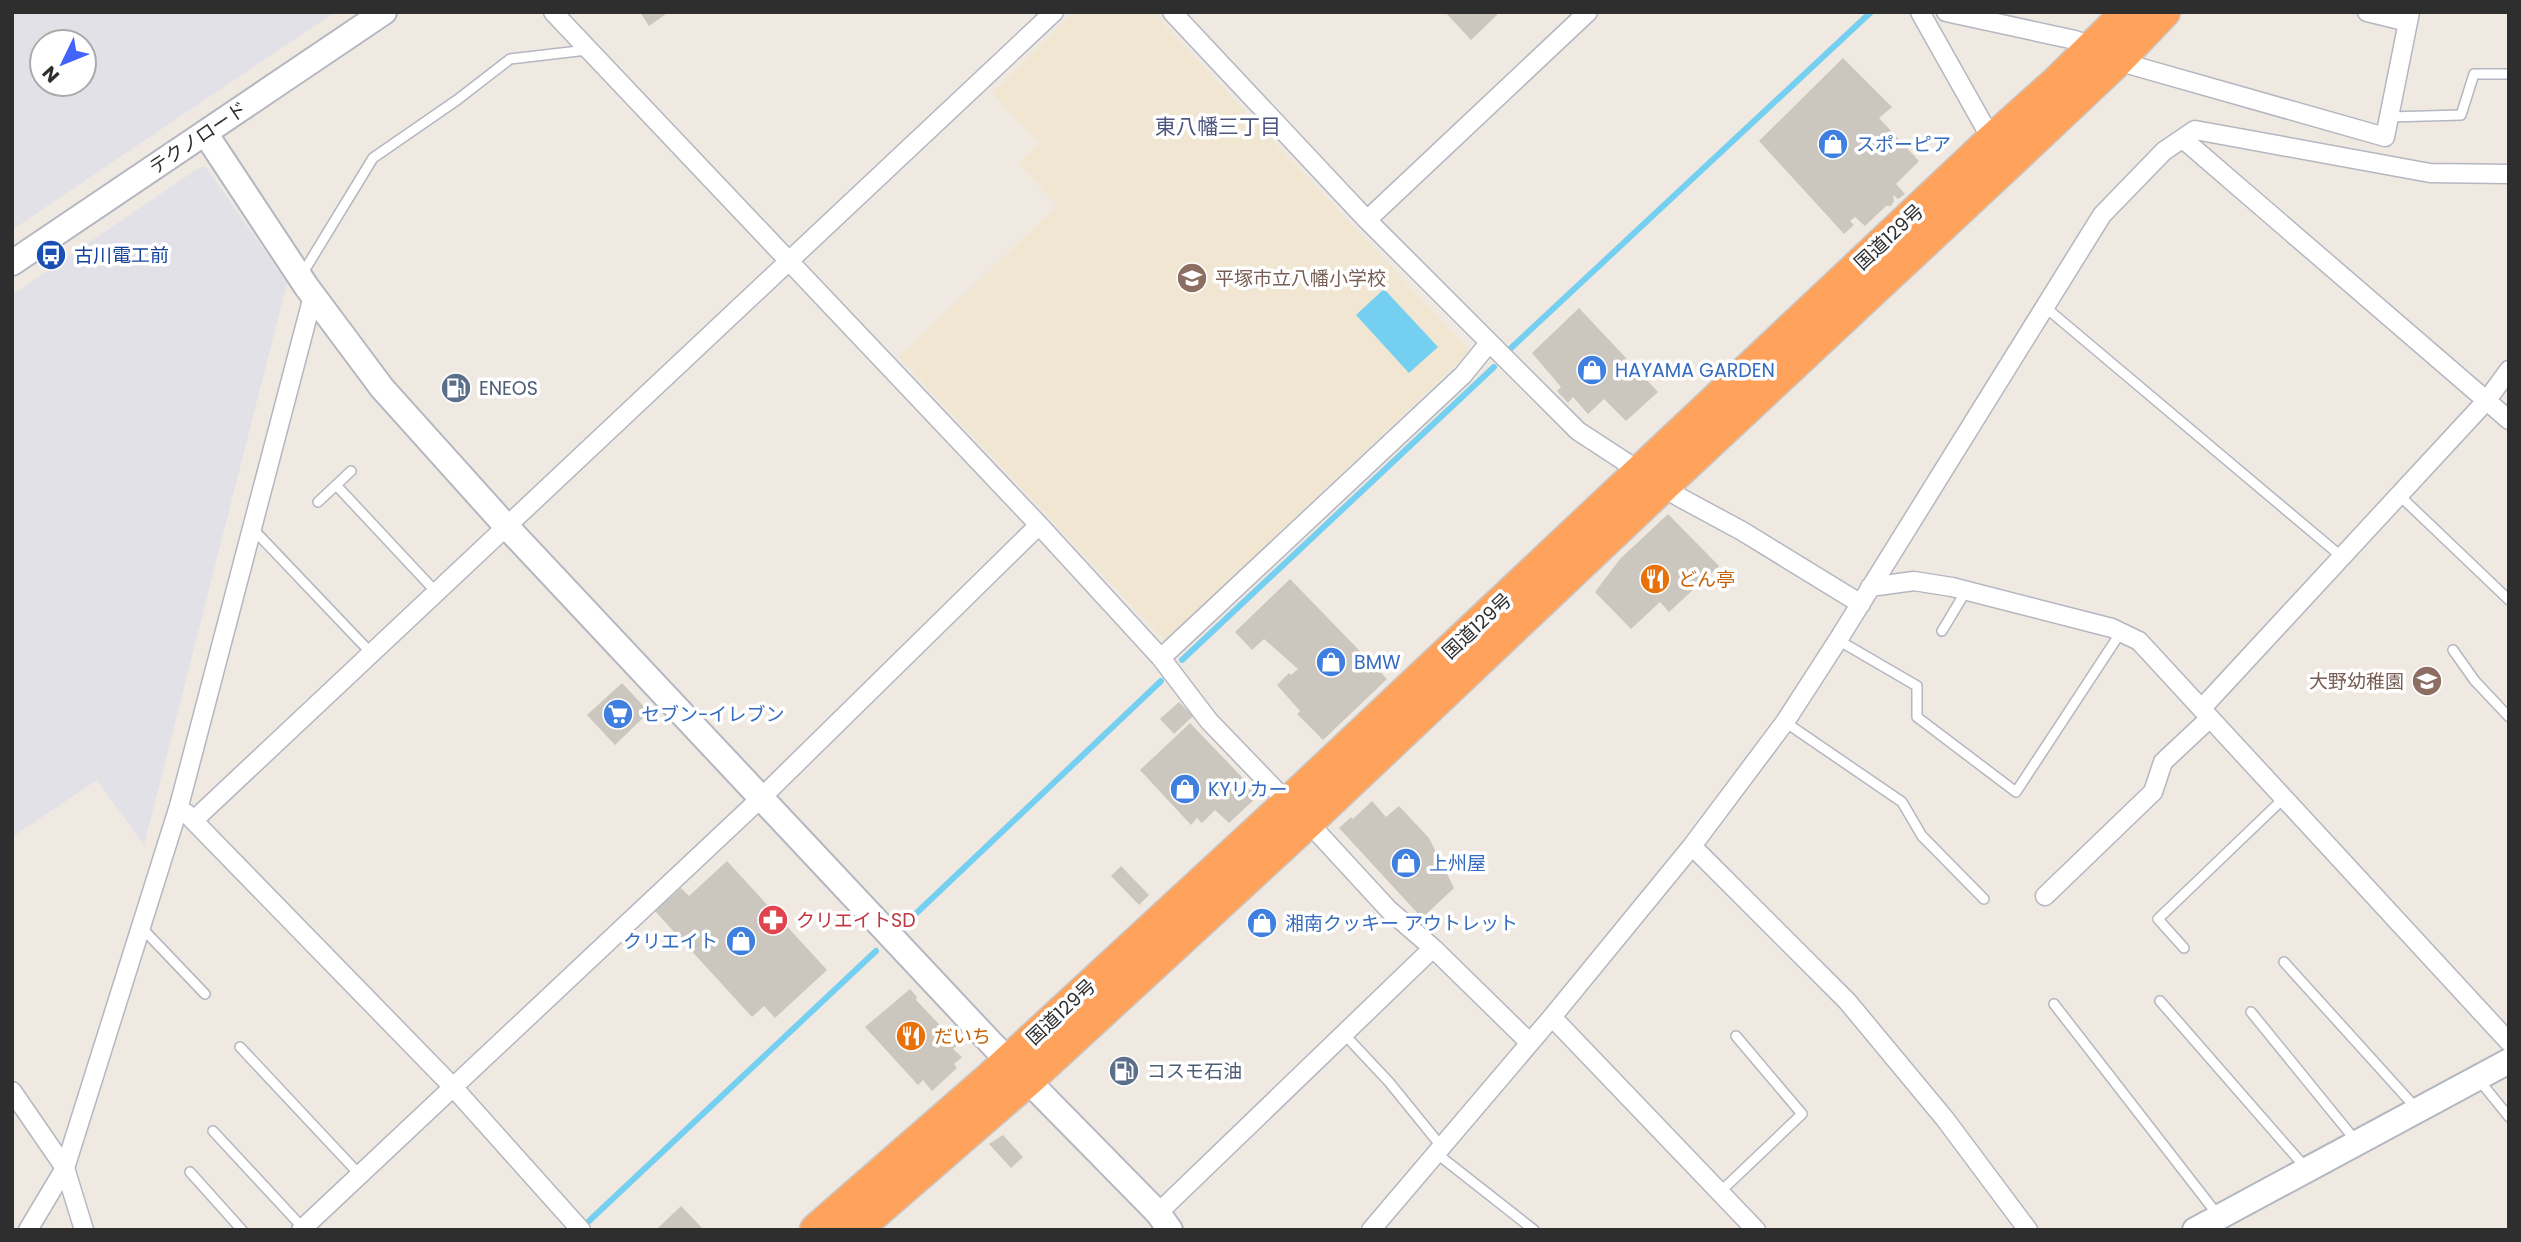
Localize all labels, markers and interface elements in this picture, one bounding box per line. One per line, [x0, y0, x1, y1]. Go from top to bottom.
north arrow [28, 28, 98, 98]
text: N [36, 60, 66, 89]
street label: テクノロード [144, 95, 252, 181]
district label: 東八幡三丁目 [1155, 112, 1281, 141]
shop icon: スポーピア [1816, 127, 1850, 161]
place label: スポーピア [1856, 131, 1951, 158]
street label: 国道129号 [1848, 198, 1930, 276]
bus stop icon: 古川電工前 [34, 238, 68, 272]
place label: 古川電工前 [74, 242, 169, 269]
school or university icon: 平塚市立八幡小学校 [1175, 261, 1209, 295]
place label: 平塚市立八幡小学校 [1215, 265, 1386, 292]
shop icon: HAYAMA GARDEN [1575, 353, 1609, 387]
place label: HAYAMA GARDEN [1615, 357, 1775, 384]
fuel station icon: ENEOS [439, 371, 473, 405]
place label: ENEOS [479, 375, 538, 402]
restaurant icon: どん亭 [1638, 562, 1672, 596]
place label: どん亭 [1678, 566, 1735, 593]
street label: 国道129号 [1436, 587, 1518, 665]
shop icon: BMW [1314, 645, 1348, 679]
place label: BMW [1354, 649, 1401, 676]
school or university icon: 大野幼稚園 [2410, 664, 2444, 698]
place label: 大野幼稚園 [2309, 668, 2404, 695]
supermarket icon: セブン-イレブン [601, 697, 635, 731]
place label: セブン-イレブン [641, 701, 784, 728]
shop icon: KYリカー [1168, 772, 1202, 806]
place label: KYリカー [1208, 776, 1287, 803]
shop icon: 上州屋 [1389, 846, 1423, 880]
place label: 上州屋 [1429, 850, 1486, 877]
pharmacy icon: クリエイトSD [756, 903, 790, 937]
shop icon: 湘南クッキー アウトレット [1245, 906, 1279, 940]
place label: クリエイトSD [796, 907, 916, 934]
place label: 湘南クッキー アウトレット [1285, 910, 1518, 937]
shop icon: クリエイト [724, 924, 758, 958]
place label: クリエイト [623, 928, 718, 955]
street label: 国道129号 [1020, 973, 1102, 1051]
restaurant icon: だいち [894, 1019, 928, 1053]
place label: だいち [934, 1023, 991, 1050]
fuel station icon: コスモ石油 [1107, 1054, 1141, 1088]
place label: コスモ石油 [1147, 1058, 1242, 1085]

